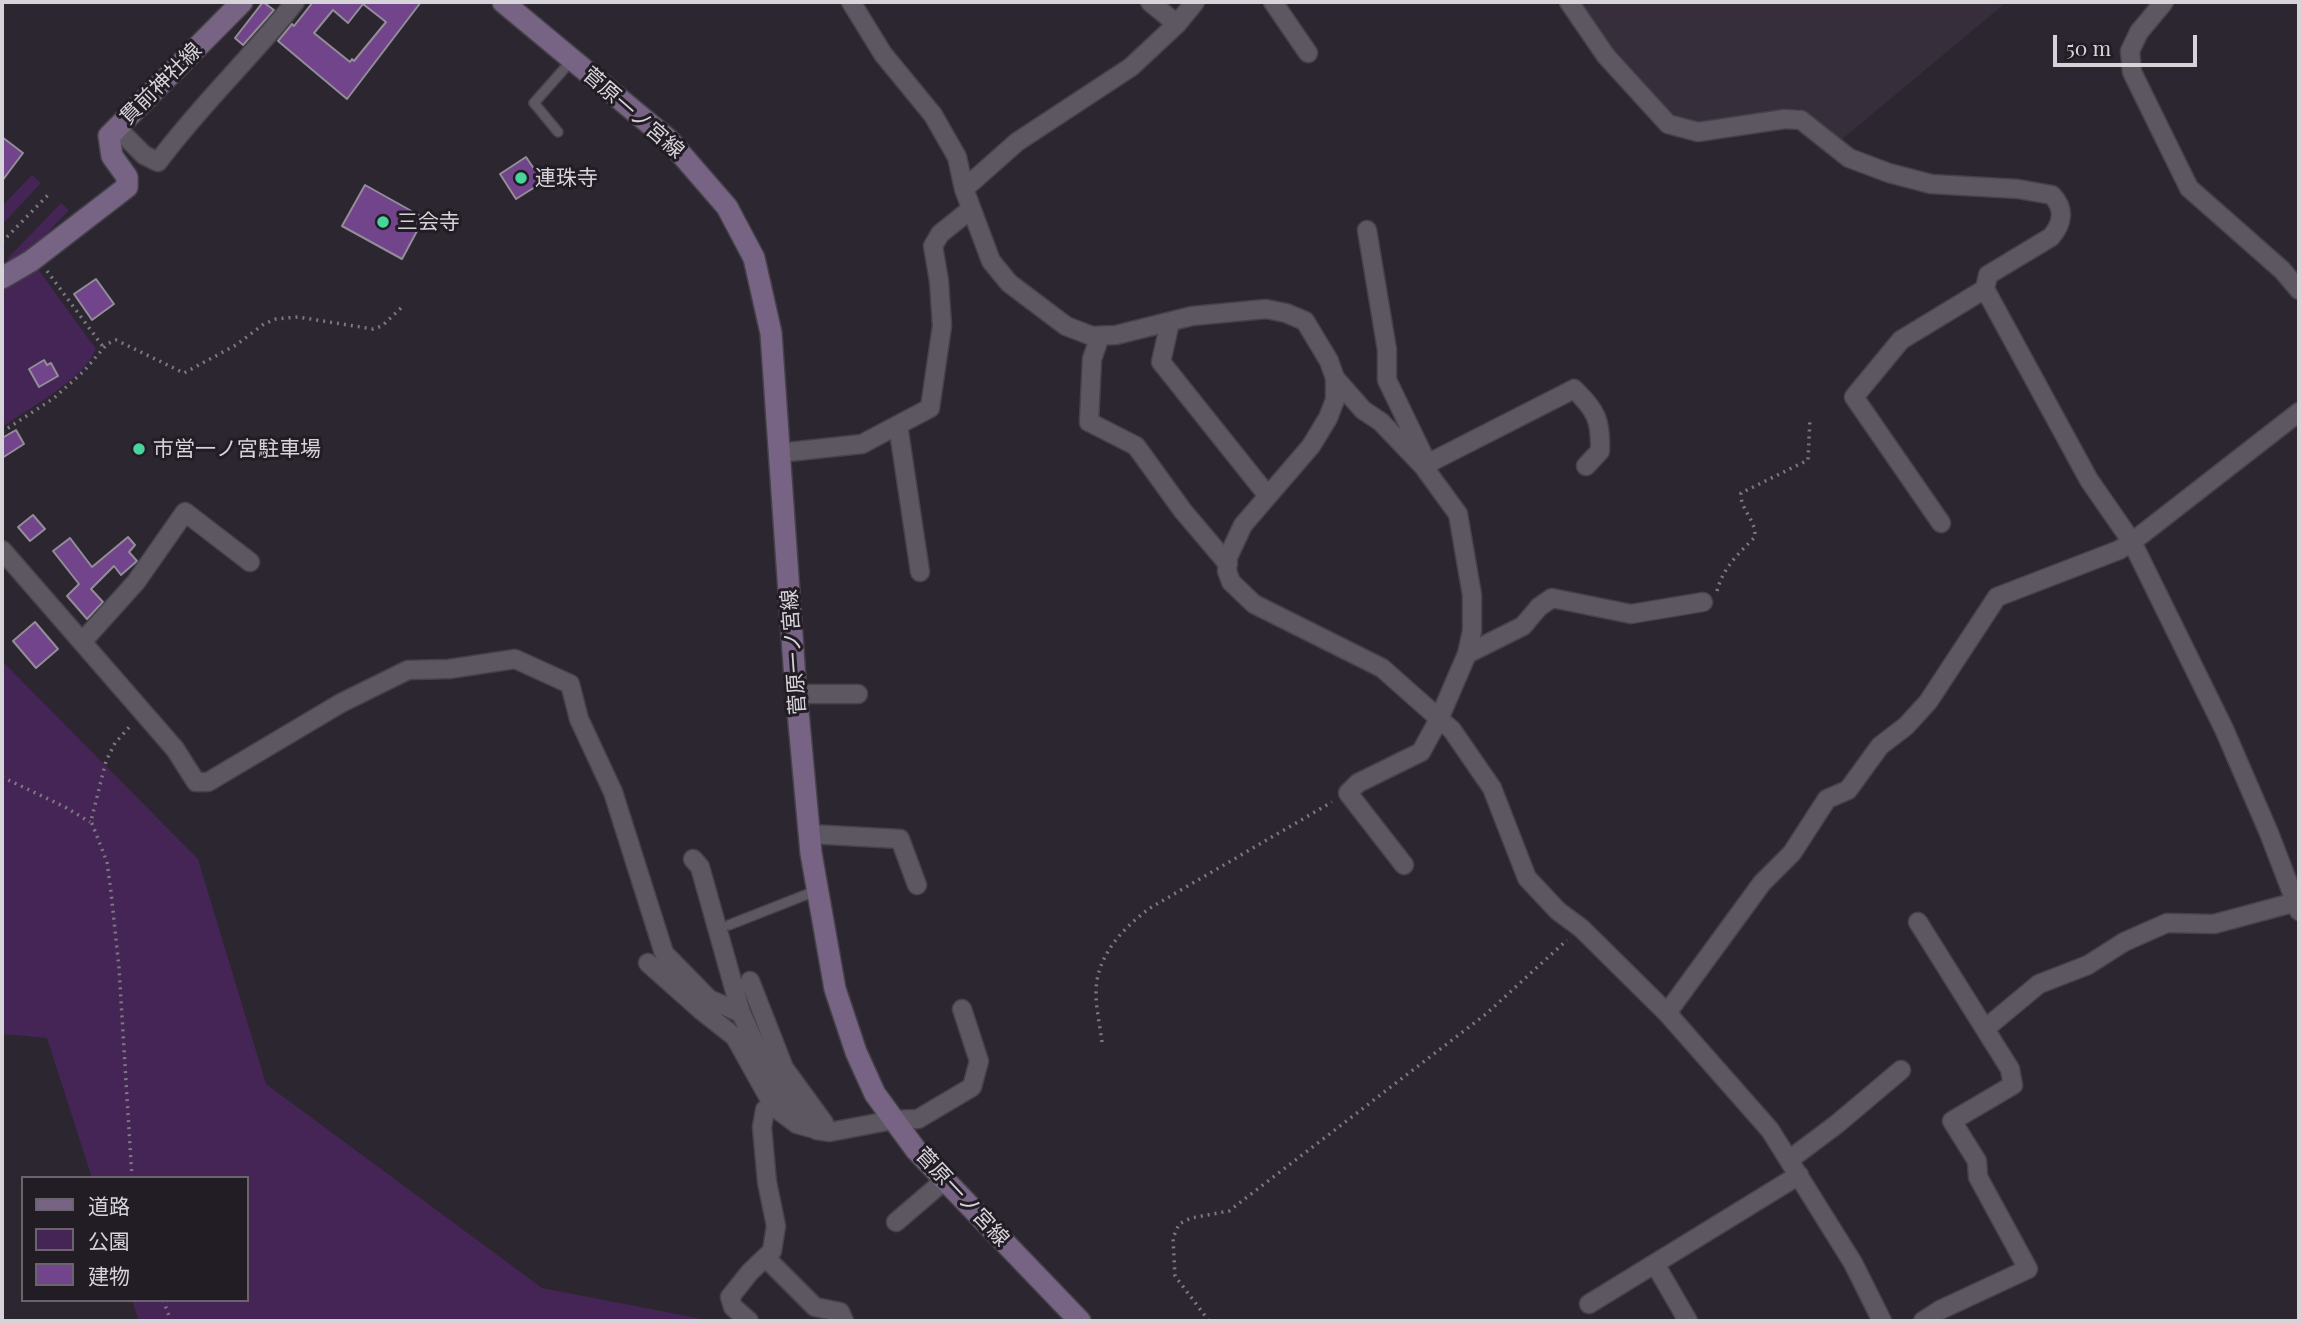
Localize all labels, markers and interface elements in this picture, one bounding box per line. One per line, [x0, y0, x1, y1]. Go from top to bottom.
scale bar [2056, 21, 2200, 65]
text: 50 m [2066, 33, 2111, 61]
street label: 貫前神社線 [115, 38, 207, 130]
street label: 菅原一ノ宮線 [577, 62, 689, 164]
place label: 連珠寺 [535, 165, 598, 191]
marker: 連珠寺 [513, 170, 529, 186]
place label: 三会寺 [397, 209, 460, 235]
marker: 三会寺 [375, 214, 391, 230]
place label: 市営一ノ宮駐車場 [153, 436, 321, 462]
marker: 市営一ノ宮駐車場 [131, 441, 147, 457]
street label: 菅原一ノ宮線 [777, 588, 811, 716]
street label: 菅原一ノ宮線 [910, 1142, 1014, 1252]
legend [21, 1176, 248, 1302]
text: 道路 [88, 1191, 130, 1219]
text: 公園 [88, 1226, 130, 1254]
text: 建物 [88, 1261, 130, 1289]

